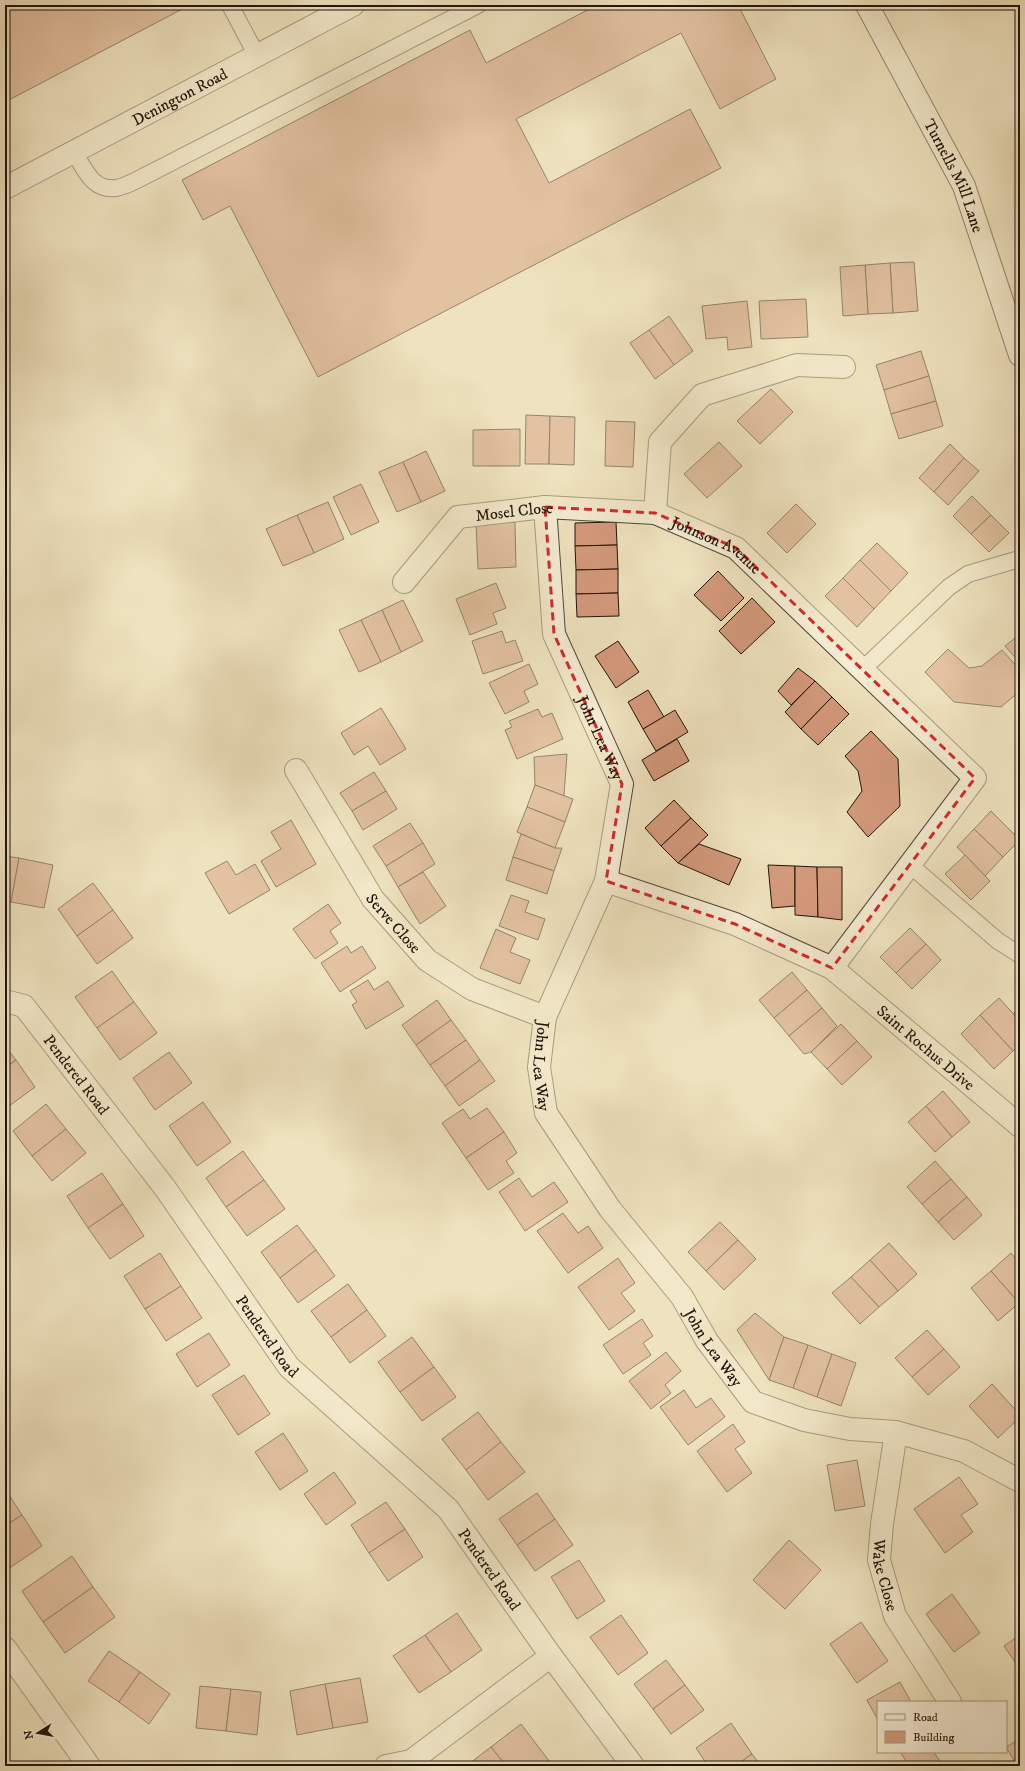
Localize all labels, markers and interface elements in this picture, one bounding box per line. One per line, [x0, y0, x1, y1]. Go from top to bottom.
street label: Denington Road [129, 64, 231, 130]
street label: Turnells Mill Lane [919, 116, 988, 236]
street label: Mosel Close [475, 498, 554, 526]
street label: Johnson Avenue [666, 511, 766, 579]
street label: John Lea Way [571, 691, 628, 784]
street label: Serve Close [361, 890, 425, 958]
street label: Saint Rochus Drive [872, 1001, 979, 1095]
street label: John Lea Way [528, 1018, 555, 1113]
street label: Pendered Road [39, 1031, 113, 1119]
street label: Pendered Road [231, 1292, 303, 1382]
street label: John Lea Way [679, 1303, 747, 1391]
street label: Pendered Road [454, 1525, 525, 1614]
street label: Wake Close [868, 1537, 902, 1614]
legend [877, 1701, 1007, 1753]
text: Road [913, 1710, 938, 1725]
north arrow [18, 1713, 58, 1753]
text: N [21, 1729, 37, 1740]
text: Building [913, 1730, 954, 1745]

